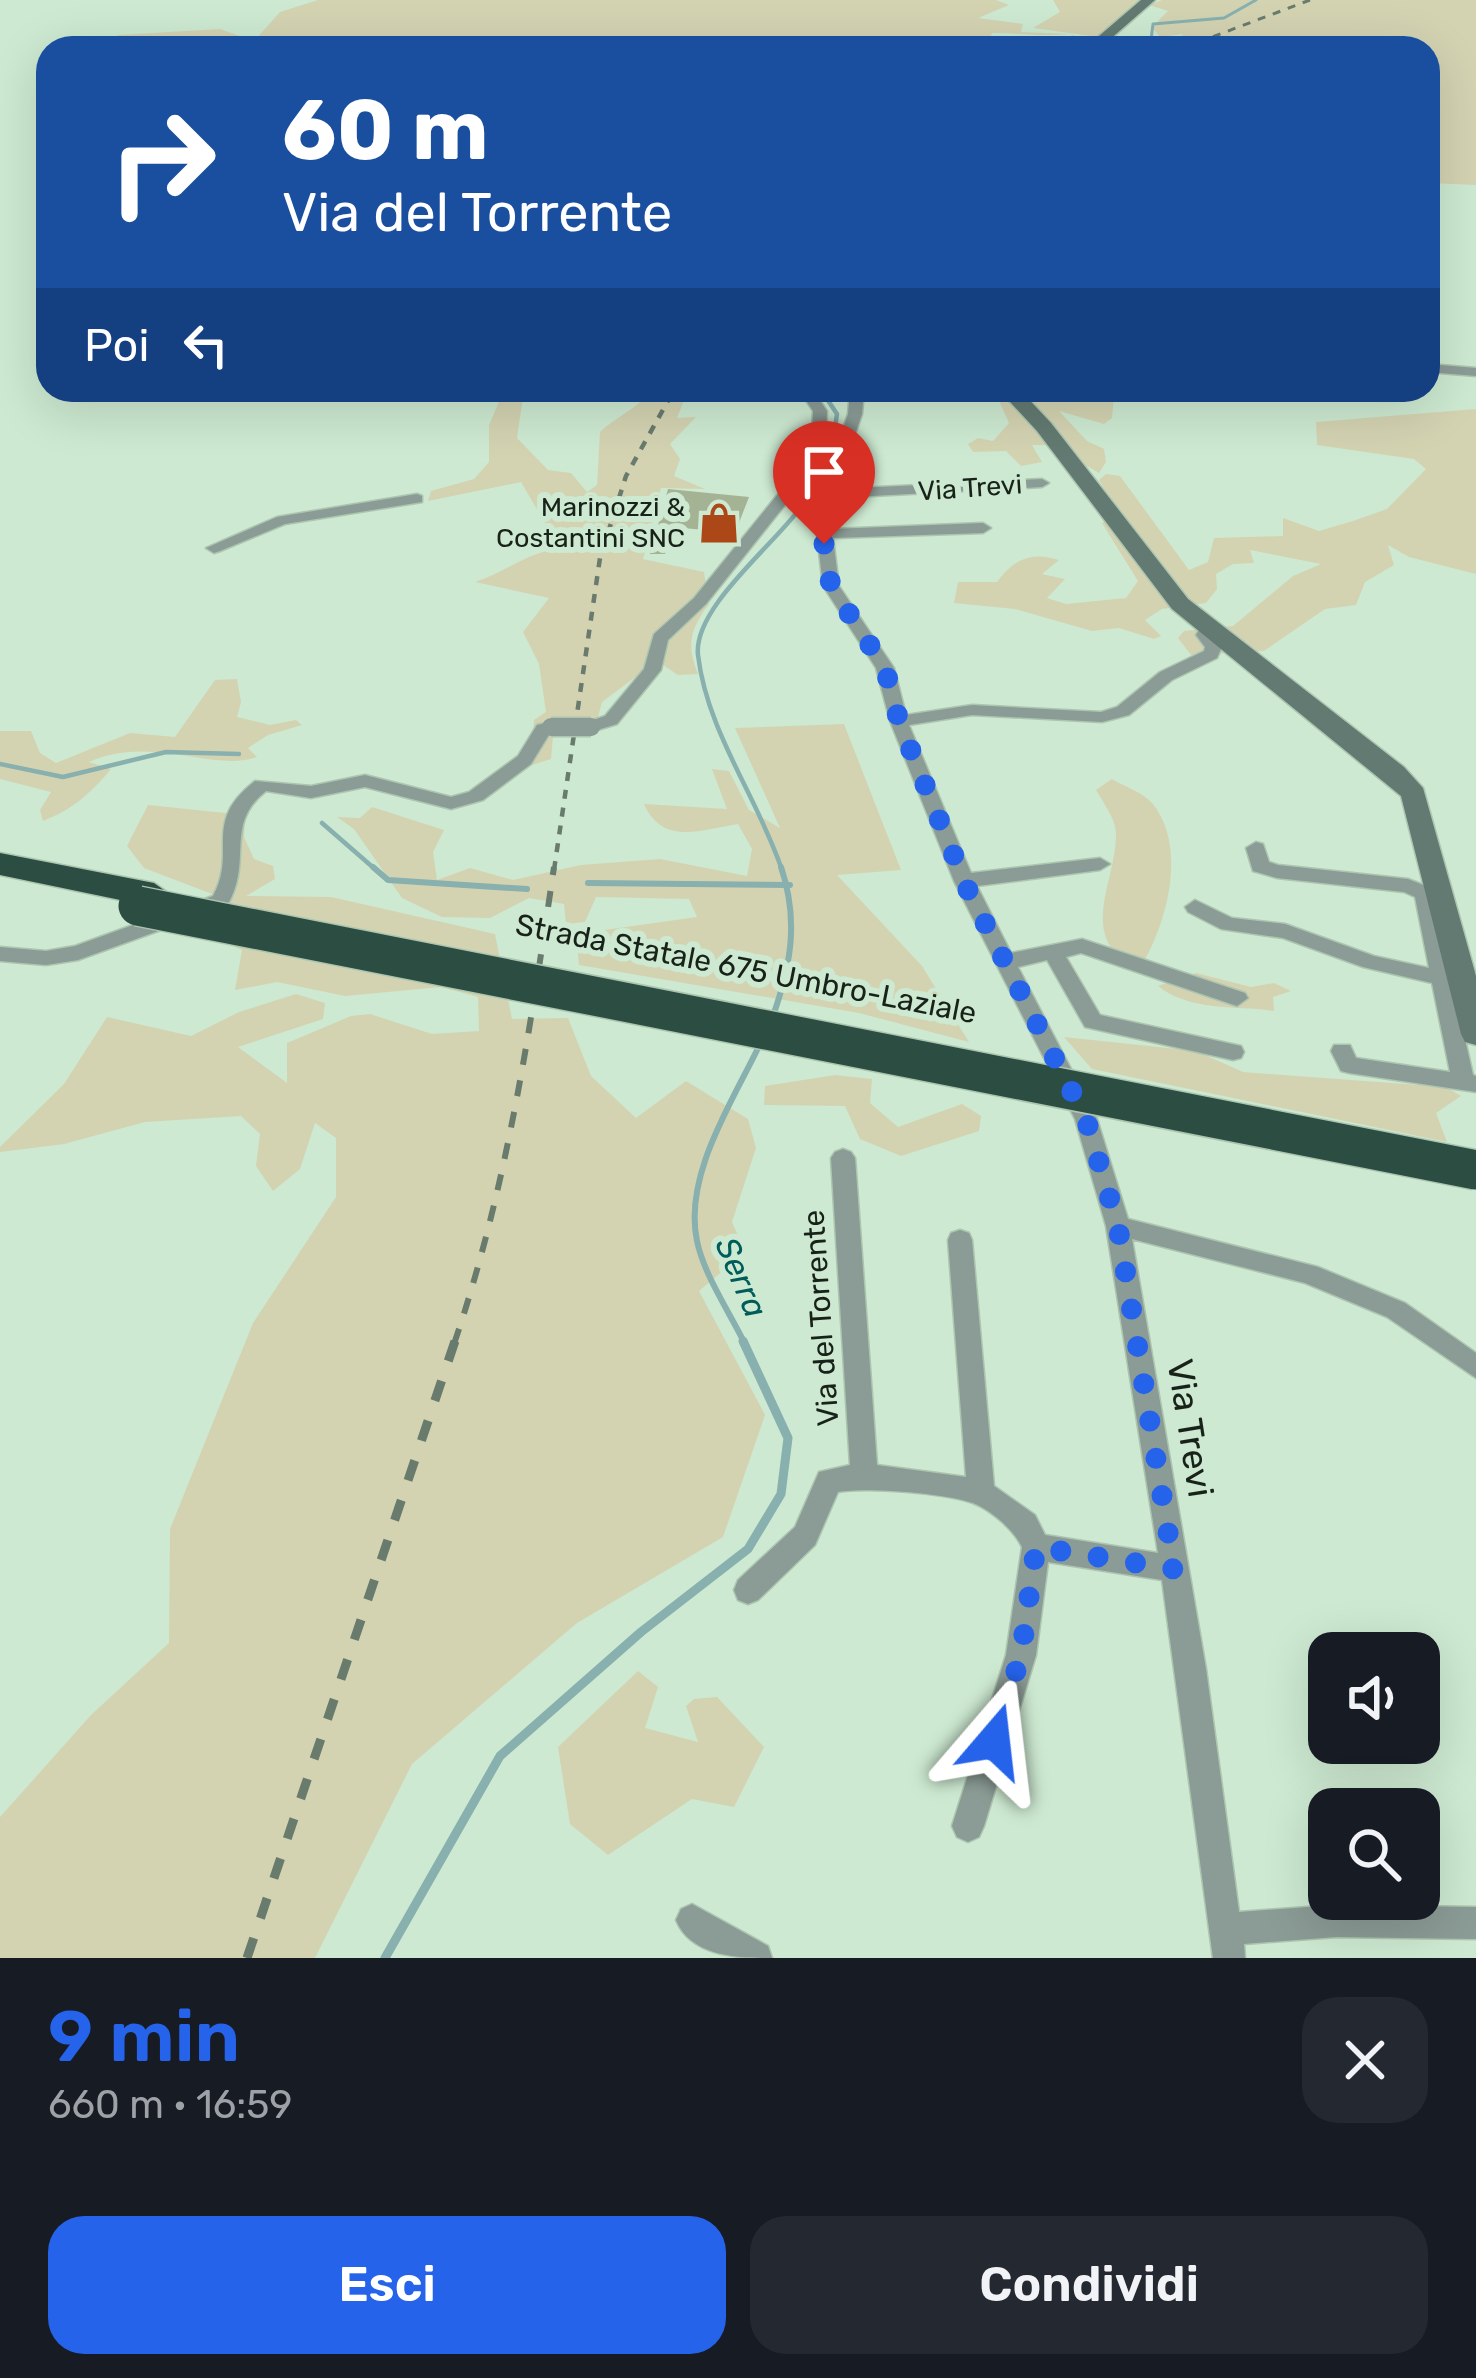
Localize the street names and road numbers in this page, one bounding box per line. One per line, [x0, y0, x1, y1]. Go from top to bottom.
street label: Via Trevi [917, 468, 1023, 508]
street label: Strada Statale 675 Umbro-Laziale [512, 907, 980, 1031]
street label: Via del Torrente [795, 1209, 847, 1427]
street label: Via Trevi [1158, 1356, 1223, 1500]

